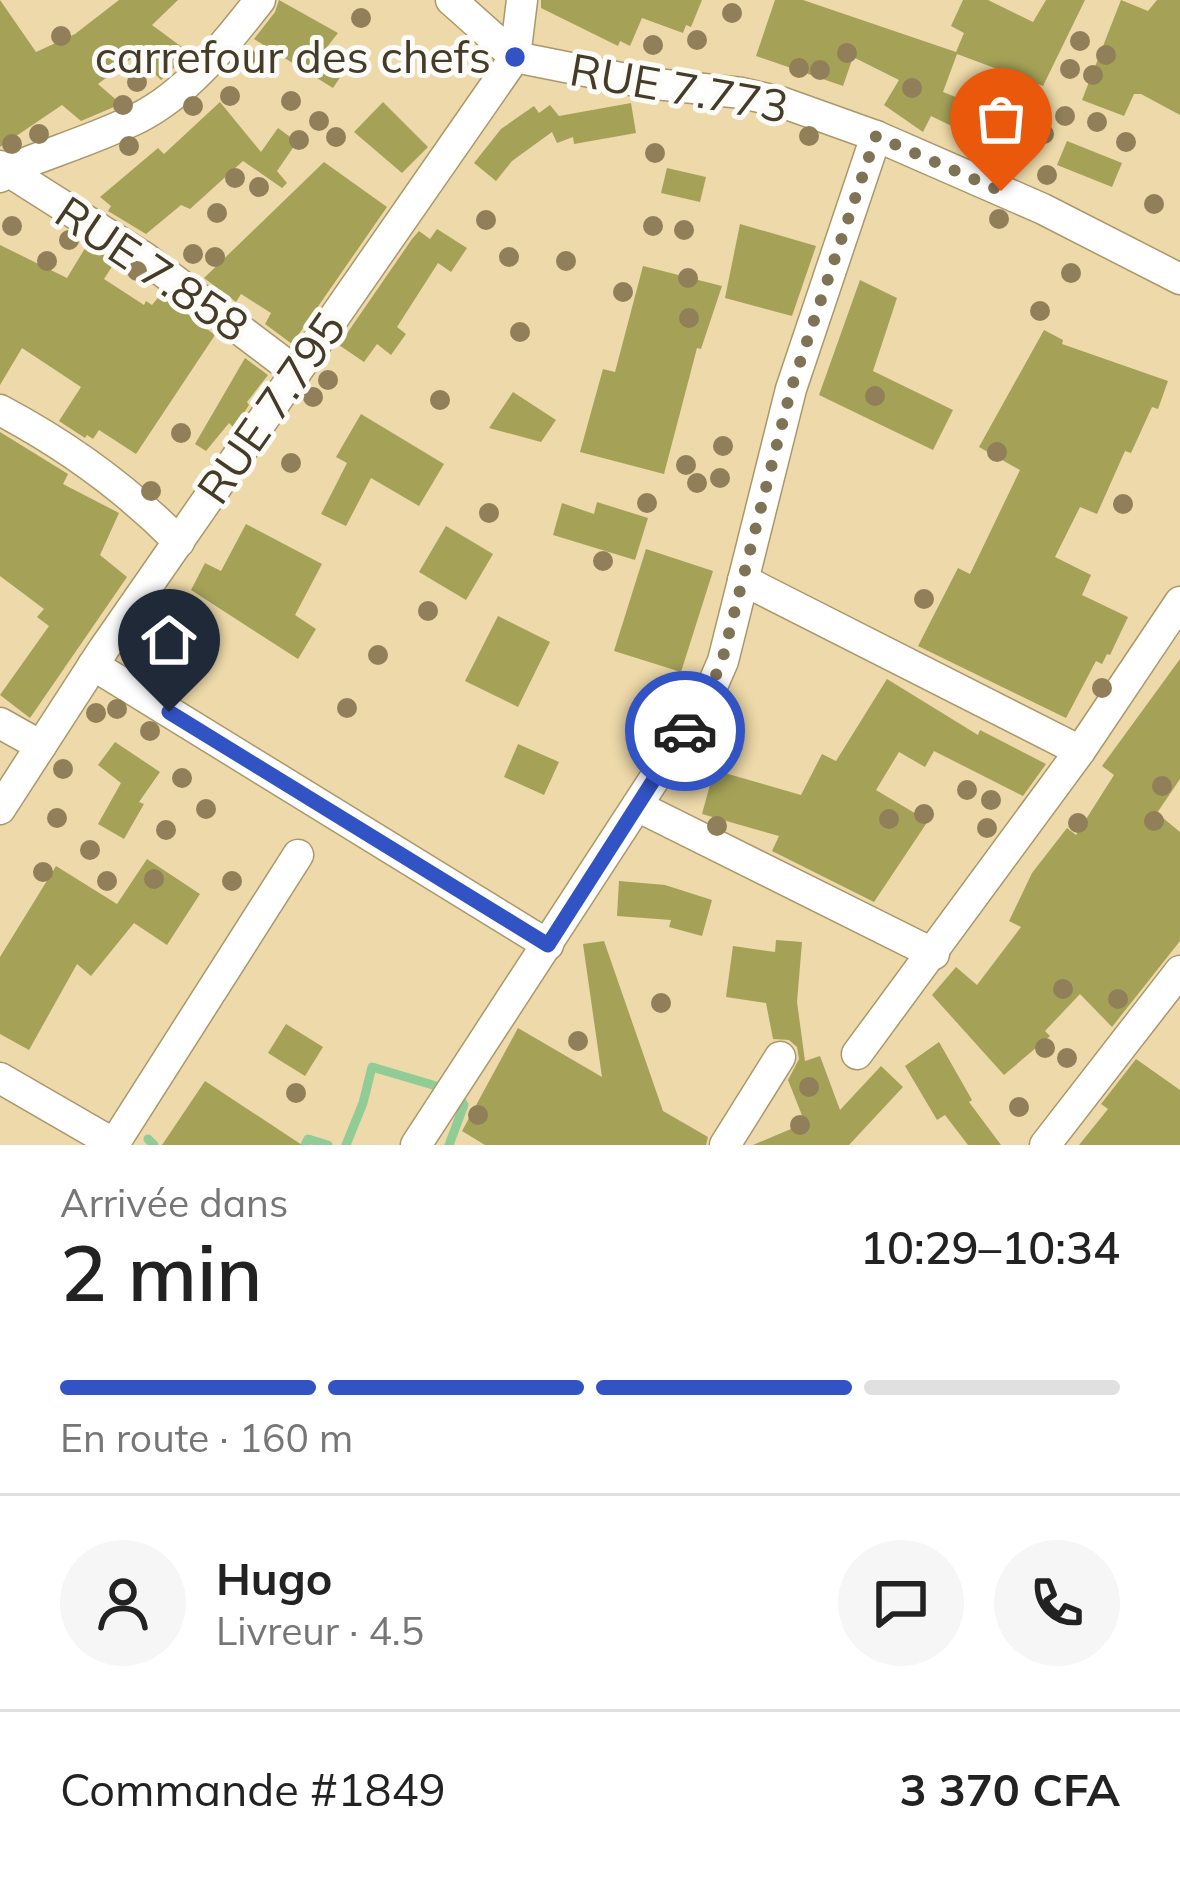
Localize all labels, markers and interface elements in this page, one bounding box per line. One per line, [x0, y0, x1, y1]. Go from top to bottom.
place label: carrefour des chefs [95, 28, 491, 84]
street label: RUE 7.773 [566, 40, 793, 134]
marker: carrefour des chefs [502, 44, 528, 70]
pin [950, 68, 1052, 191]
icon: bag [968, 86, 1034, 152]
street label: RUE 7.858 [46, 183, 260, 353]
street label: RUE 7.795 [184, 301, 356, 514]
pin [118, 589, 220, 712]
icon: home [136, 607, 202, 673]
courier [625, 671, 745, 791]
icon: car [652, 698, 718, 764]
text: Arrivée dans [60, 1178, 288, 1227]
text: 10:29–10:34 [860, 1219, 1120, 1275]
text: 2 min [60, 1223, 263, 1321]
text: En route · 160 m [60, 1413, 353, 1462]
button: person [60, 1540, 186, 1666]
button: chat [838, 1540, 964, 1666]
button: phone [994, 1540, 1120, 1666]
text: Hugo [216, 1550, 332, 1606]
text: Livreur · 4.5 [216, 1606, 424, 1655]
text: Commande #1849 [60, 1761, 446, 1817]
text: 3 370 CFA [899, 1761, 1120, 1817]

